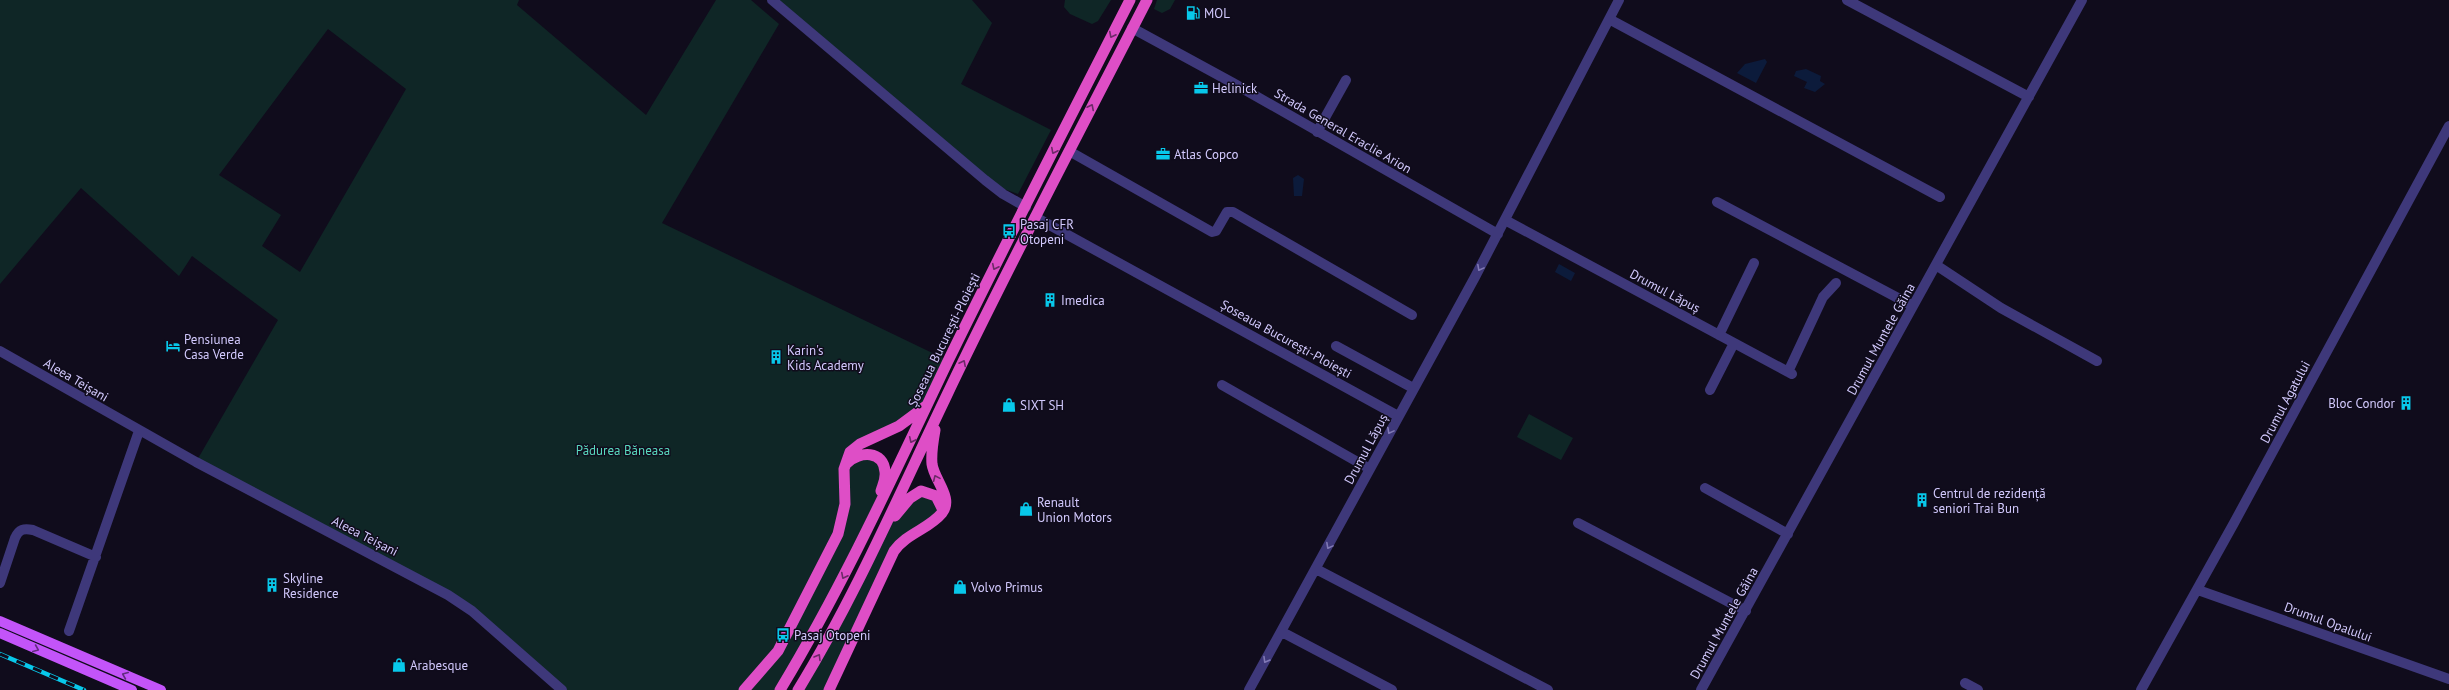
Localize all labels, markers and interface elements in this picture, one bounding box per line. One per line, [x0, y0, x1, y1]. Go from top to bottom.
fuel station icon: MOL [1185, 5, 1201, 21]
place label: MOL [1204, 5, 1230, 22]
one-way arrow [1110, 31, 1117, 38]
office icon: Helinick [1193, 80, 1209, 96]
place label: Helinick [1212, 80, 1258, 97]
street label: Strada General Eraclie Arion [1271, 85, 1415, 177]
one-way arrow [1086, 104, 1094, 111]
office icon: Atlas Copco [1155, 146, 1171, 162]
place label: Atlas Copco [1174, 146, 1239, 163]
one-way arrow [1051, 147, 1059, 154]
place label: Pasaj CFR Otopeni [1020, 216, 1074, 248]
bus stop icon: Pasaj CFR Otopeni [1001, 223, 1017, 239]
one-way arrow [993, 263, 1000, 270]
one-way arrow [1477, 264, 1484, 272]
street label: Drumul Lăpuș [1627, 265, 1703, 317]
street label: Șoseaua București-Ploiești [904, 270, 984, 410]
street label: Drumul Muntele Găina [1843, 280, 1919, 398]
building icon: Imedica [1042, 292, 1058, 308]
place label: Imedica [1061, 292, 1105, 309]
street label: Șoseaua București-Ploiești [1217, 296, 1355, 382]
place label: Pensiunea Casa Verde [184, 331, 244, 363]
hotel icon: Pensiunea Casa Verde [165, 338, 181, 354]
place label: Karin's Kids Academy [787, 342, 864, 374]
building icon: Karin's Kids Academy [768, 349, 784, 365]
street label: Aleea Teișani [41, 355, 111, 405]
street label: Drumul Agatului [2256, 358, 2314, 446]
one-way arrow [958, 360, 966, 367]
place label: Bloc Condor [2328, 395, 2396, 412]
building icon: Bloc Condor [2398, 395, 2414, 411]
shop icon: SIXT SH [1001, 397, 1017, 413]
place label: SIXT SH [1020, 397, 1064, 414]
street label: Drumul Lăpuș [1340, 411, 1392, 487]
one-way arrow [1387, 427, 1394, 434]
one-way arrow [909, 435, 917, 443]
park label: Pădurea Băneasa [576, 442, 670, 459]
one-way arrow [933, 475, 941, 482]
place label: Centrul de rezidență seniori Trai Bun [1933, 485, 2046, 517]
building icon: Centrul de rezidență seniori Trai Bun [1914, 492, 1930, 508]
place label: Renault Union Motors [1037, 494, 1112, 526]
shop icon: Renault Union Motors [1018, 501, 1034, 517]
street label: Aleea Teișani [329, 512, 401, 560]
one-way arrow [1326, 542, 1333, 549]
street label: Drumul Muntele Găina [1686, 564, 1762, 682]
place label: Skyline Residence [283, 570, 339, 602]
one-way arrow [841, 572, 848, 580]
building icon: Skyline Residence [264, 577, 280, 593]
shop icon: Volvo Primus [952, 579, 968, 595]
place label: Volvo Primus [970, 579, 1043, 596]
street label: Drumul Opalului [2282, 598, 2374, 646]
bus stop icon: Pasaj Otopeni [775, 627, 791, 643]
place label: Pasaj Otopeni [794, 627, 870, 644]
one-way arrow [31, 644, 39, 652]
one-way arrow [813, 654, 821, 661]
one-way arrow [1263, 656, 1271, 663]
shop icon: Arabesque [391, 657, 407, 673]
place label: Arabesque [410, 657, 468, 674]
one-way arrow [122, 671, 129, 679]

